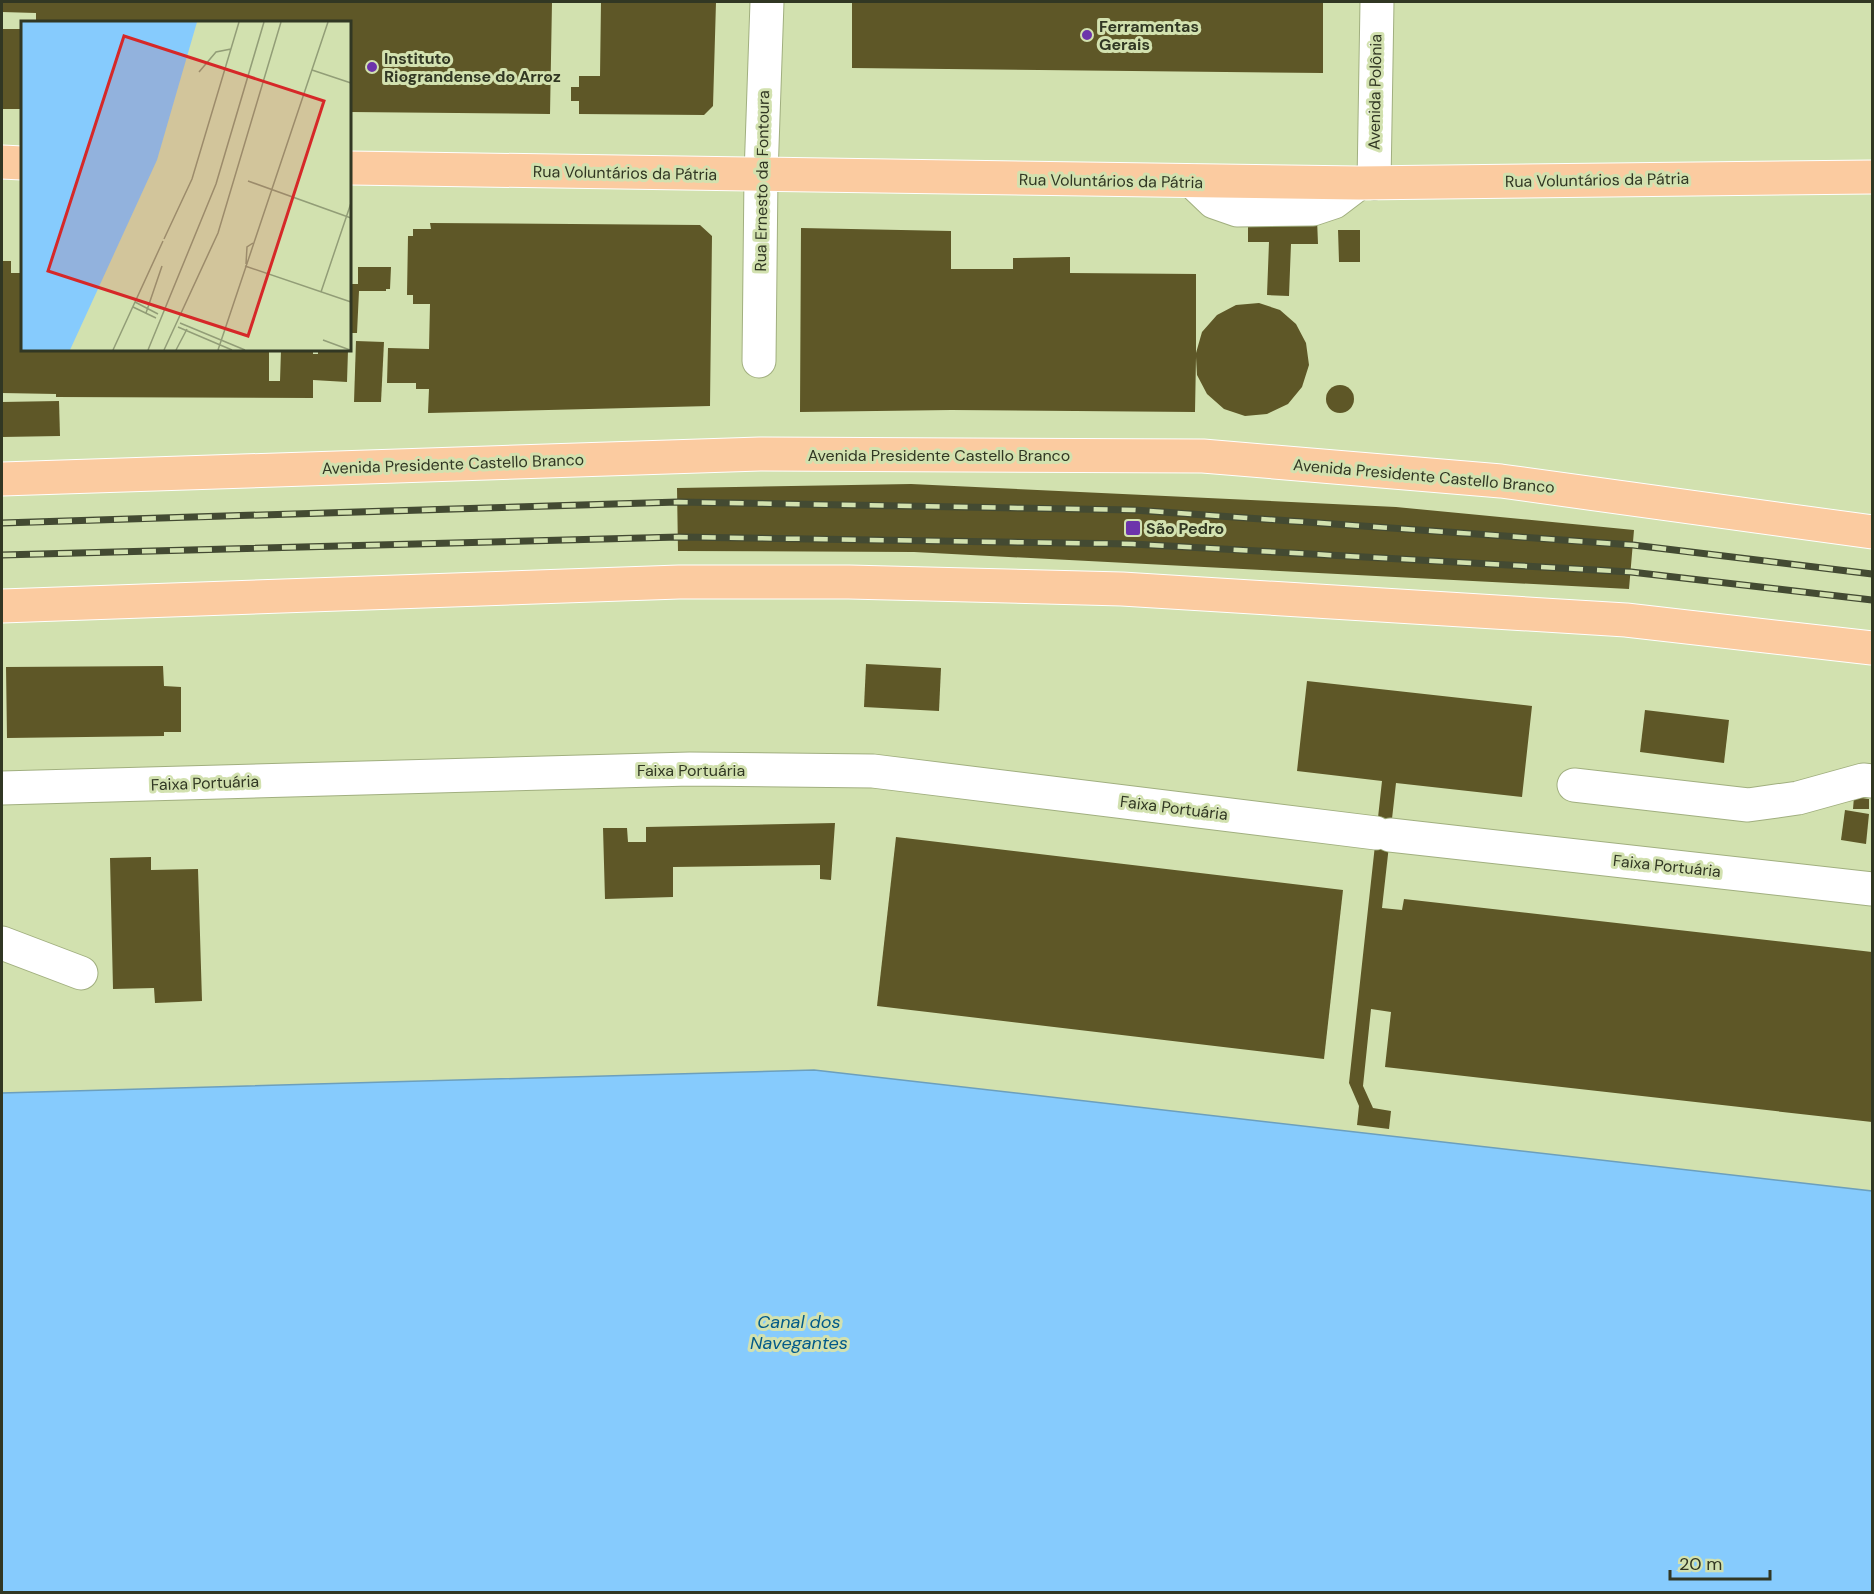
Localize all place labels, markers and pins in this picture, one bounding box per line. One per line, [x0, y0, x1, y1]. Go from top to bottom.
place label: Ferramentas Gerais [1099, 16, 1199, 55]
marker: Ferramentas Gerais [1080, 28, 1094, 42]
place label: Instituto Riograndense do Arroz [384, 48, 561, 87]
marker: Instituto Riograndense do Arroz [365, 60, 379, 74]
place label: São Pedro [1146, 518, 1224, 539]
marker: São Pedro [1124, 519, 1142, 537]

